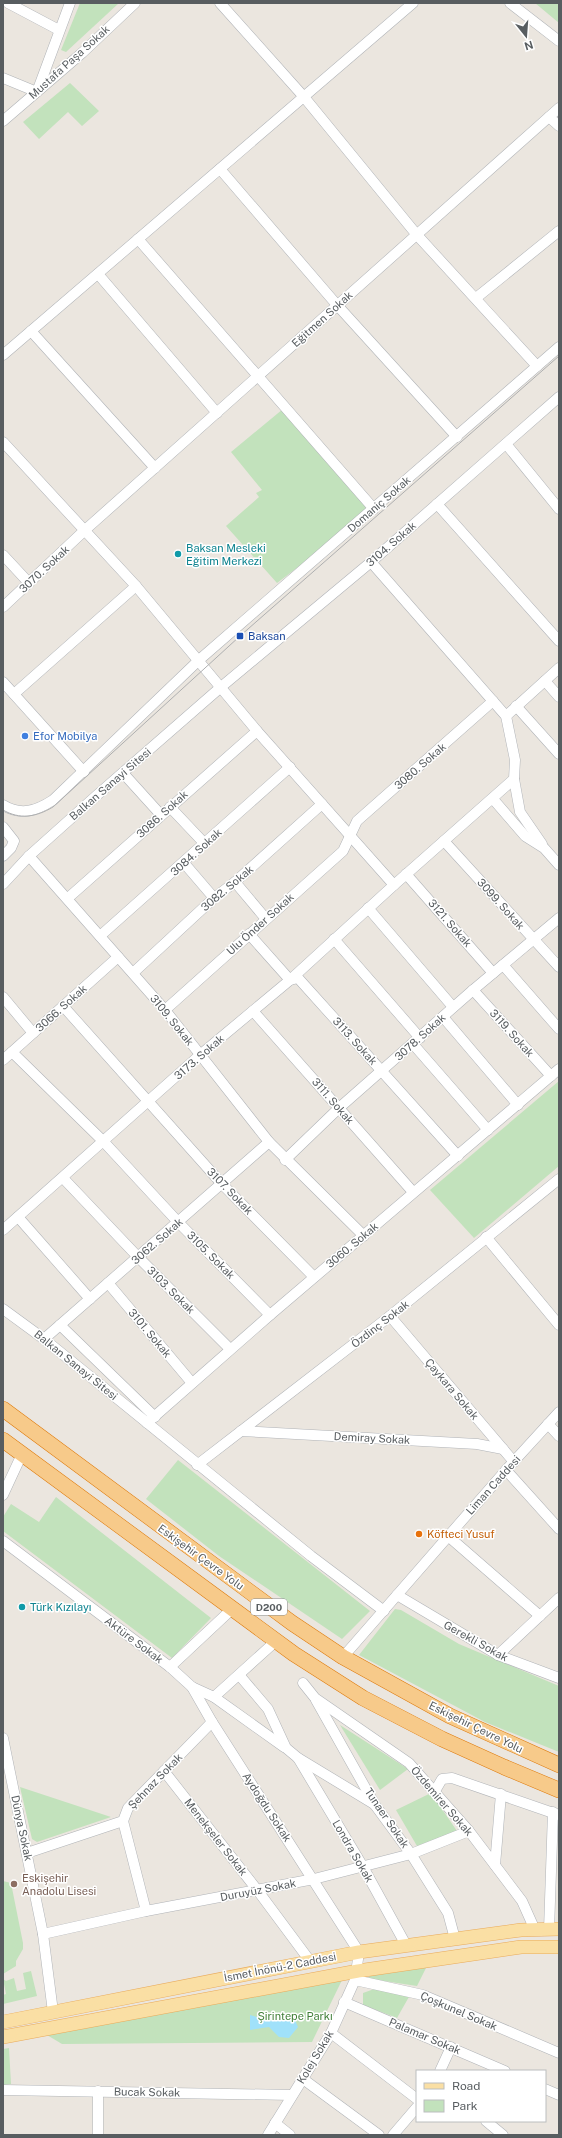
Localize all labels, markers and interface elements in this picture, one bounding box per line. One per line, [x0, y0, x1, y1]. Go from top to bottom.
north arrow [506, 16, 546, 56]
street label: Mustafa Paşa Sokak [26, 23, 112, 102]
text: N [523, 39, 535, 53]
street label: Eğitmen Sokak [289, 289, 355, 349]
street label: Domaniç Sokak [345, 474, 413, 535]
street label: 3104. Sokak [364, 519, 418, 569]
place label: Baksan Mesleki Eğitim Merkezi [186, 542, 266, 567]
street label: 3070. Sokak [17, 543, 71, 595]
marker: Baksan Mesleki Eğitim Merkezi [173, 549, 183, 559]
place label: Baksan [248, 630, 286, 642]
marker: Baksan [235, 631, 245, 641]
place label: Efor Mobilya [33, 730, 97, 742]
marker: Efor Mobilya [20, 731, 30, 741]
street label: 3080. Sokak [392, 740, 448, 792]
street label: Balkan Sanayi Sitesi [67, 746, 153, 822]
street label: 3086. Sokak [134, 788, 190, 840]
street label: 3084. Sokak [168, 826, 224, 878]
street label: 3082. Sokak [199, 863, 255, 913]
street label: 3099. Sokak [475, 876, 527, 932]
street label: Ulu Önder Sokak [223, 890, 296, 957]
street label: 3121. Sokak [426, 897, 474, 949]
street label: 3066. Sokak [33, 982, 89, 1034]
street label: 3109. Sokak [148, 992, 196, 1048]
street label: 3119. Sokak [488, 1007, 536, 1059]
street label: 3078. Sokak [392, 1011, 448, 1063]
street label: 3113. Sokak [331, 1015, 379, 1067]
street label: 3173. Sokak [172, 1032, 226, 1082]
street label: 3111. Sokak [310, 1075, 356, 1127]
street label: 3107. Sokak [205, 1165, 255, 1217]
street label: 3062. Sokak [129, 1216, 185, 1266]
street label: 3060. Sokak [324, 1220, 380, 1270]
street label: 3105. Sokak [185, 1229, 237, 1281]
street label: 3103. Sokak [145, 1264, 197, 1316]
street label: Özdinç Sokak [348, 1297, 412, 1351]
street label: 3101. Sokak [126, 1306, 174, 1360]
street label: Balkan Sanayi Sitesi [32, 1328, 120, 1402]
street label: Çaykara Sokak [422, 1356, 481, 1423]
street label: Demiray Sokak [333, 1430, 411, 1446]
street label: Liman Caddesi [463, 1453, 523, 1517]
street label: Eskişehir Çevre Yolu [155, 1522, 246, 1593]
place label: Köfteci Yusuf [427, 1528, 495, 1540]
marker: Köfteci Yusuf [414, 1529, 424, 1539]
road number: D200 [251, 1599, 287, 1615]
place label: Türk Kızılayı [30, 1601, 91, 1613]
marker: Türk Kızılayı [17, 1602, 27, 1612]
street label: Aktüre Sokak [103, 1614, 165, 1666]
street label: Gerekli Sokak [442, 1618, 510, 1664]
street label: Eskişehir Çevre Yolu [427, 1699, 525, 1756]
street label: Şehnaz Sokak [126, 1751, 185, 1812]
street label: Özdemirer Sokak [409, 1763, 476, 1838]
street label: Aydoğdu Sokak [240, 1770, 294, 1844]
street label: Tunaer Sokak [362, 1786, 412, 1850]
street label: Dünya Sokak [9, 1794, 35, 1862]
street label: Menekşeler Sokak [181, 1796, 250, 1879]
street label: Londra Sokak [330, 1818, 376, 1884]
place label: Eskişehir Anadolu Lisesi [22, 1872, 96, 1897]
street label: Duruyüz Sokak [219, 1877, 297, 1903]
marker: Eskişehir Anadolu Lisesi [9, 1879, 19, 1889]
street label: İsmet İnönü-2 Caddesi [223, 1949, 337, 1984]
street label: Çoşkunel Sokak [418, 1989, 499, 2034]
park label: Şirintepe Parkı [257, 2010, 333, 2023]
street label: Palamar Sokak [387, 2015, 463, 2057]
street label: Kolej Sokak [294, 2028, 336, 2086]
legend [416, 2070, 546, 2122]
text: Road [452, 2079, 480, 2093]
street label: Bucak Sokak [114, 2085, 180, 2099]
text: Park [452, 2099, 478, 2113]

